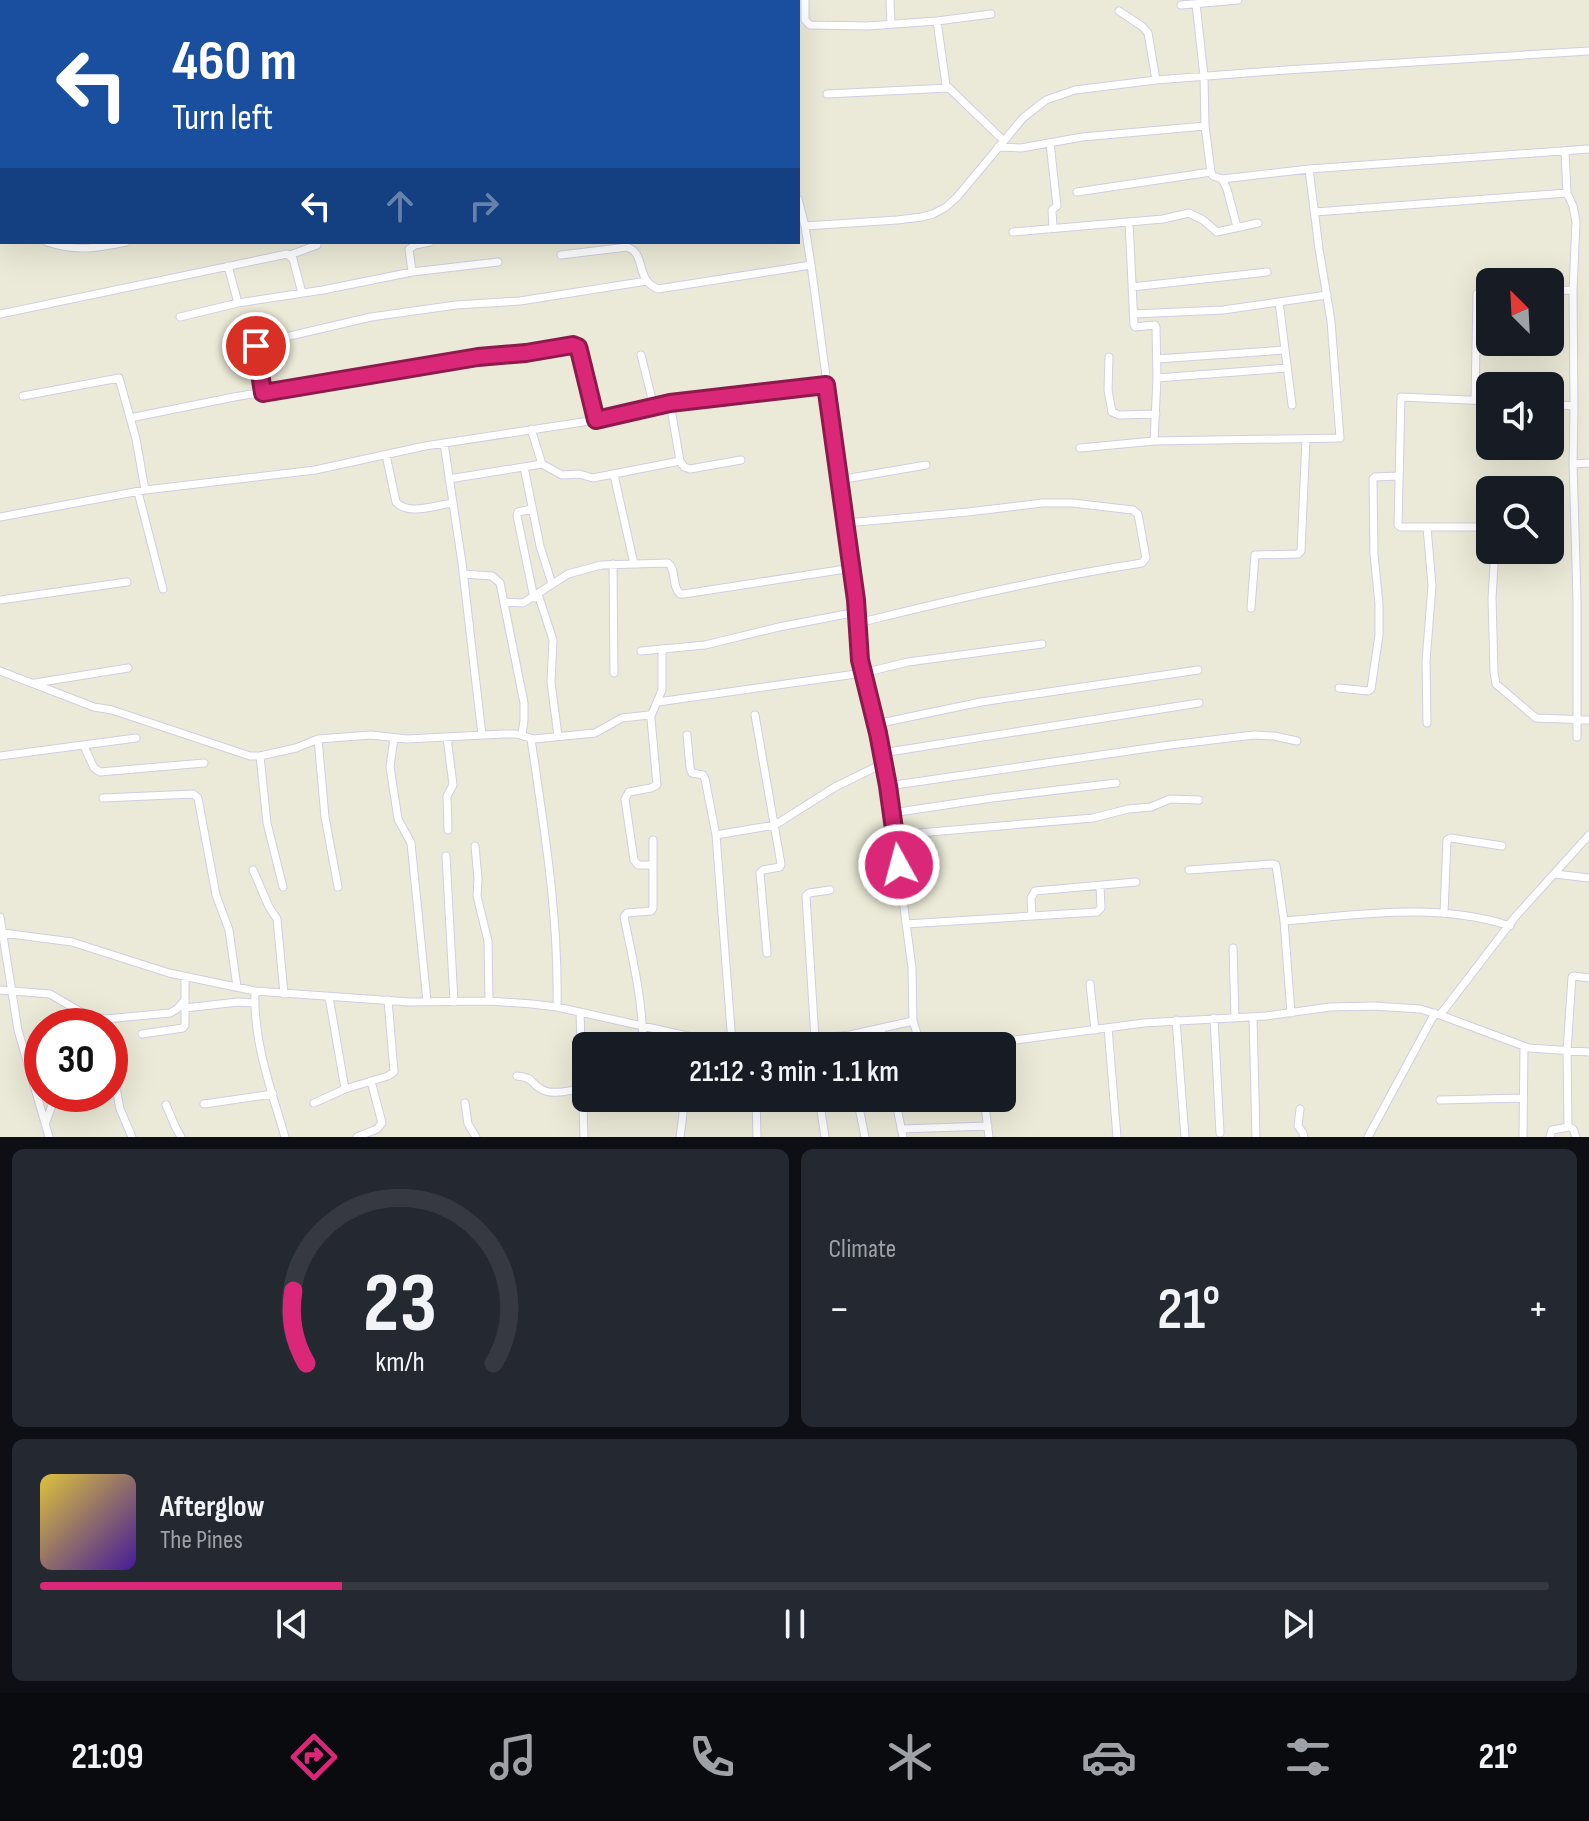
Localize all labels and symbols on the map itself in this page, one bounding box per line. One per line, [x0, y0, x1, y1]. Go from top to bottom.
north arrow [1476, 268, 1564, 356]
pin [222, 312, 290, 380]
position arrow [857, 823, 941, 907]
speed limit sign: 30 [24, 1008, 128, 1112]

